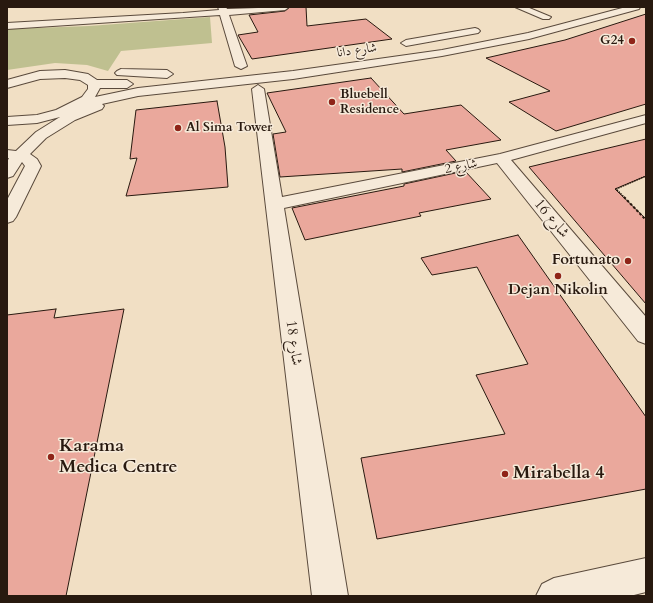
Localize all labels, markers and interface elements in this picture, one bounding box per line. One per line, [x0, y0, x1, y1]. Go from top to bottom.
place label: G24 [600, 33, 624, 49]
marker: G24 [627, 36, 637, 46]
street label: شارع دانا [336, 40, 378, 62]
place label: Bluebell Residence [340, 87, 399, 118]
marker: Bluebell Residence [327, 97, 337, 107]
place label: Al Sima Tower [186, 120, 272, 136]
marker: Al Sima Tower [173, 123, 183, 133]
street label: شارع 2 [443, 156, 479, 178]
street label: شارع 16 [530, 196, 572, 242]
place label: Fortunato [552, 252, 620, 270]
marker: Fortunato [623, 256, 633, 266]
marker: Dejan Nikolin [553, 271, 563, 281]
place label: Dejan Nikolin [508, 282, 608, 300]
street label: شارع 18 [281, 319, 305, 367]
place label: Karama Medica Centre [59, 436, 177, 478]
marker: Karama Medica Centre [46, 452, 56, 462]
place label: Mirabella 4 [513, 463, 605, 485]
marker: Mirabella 4 [500, 469, 510, 479]

